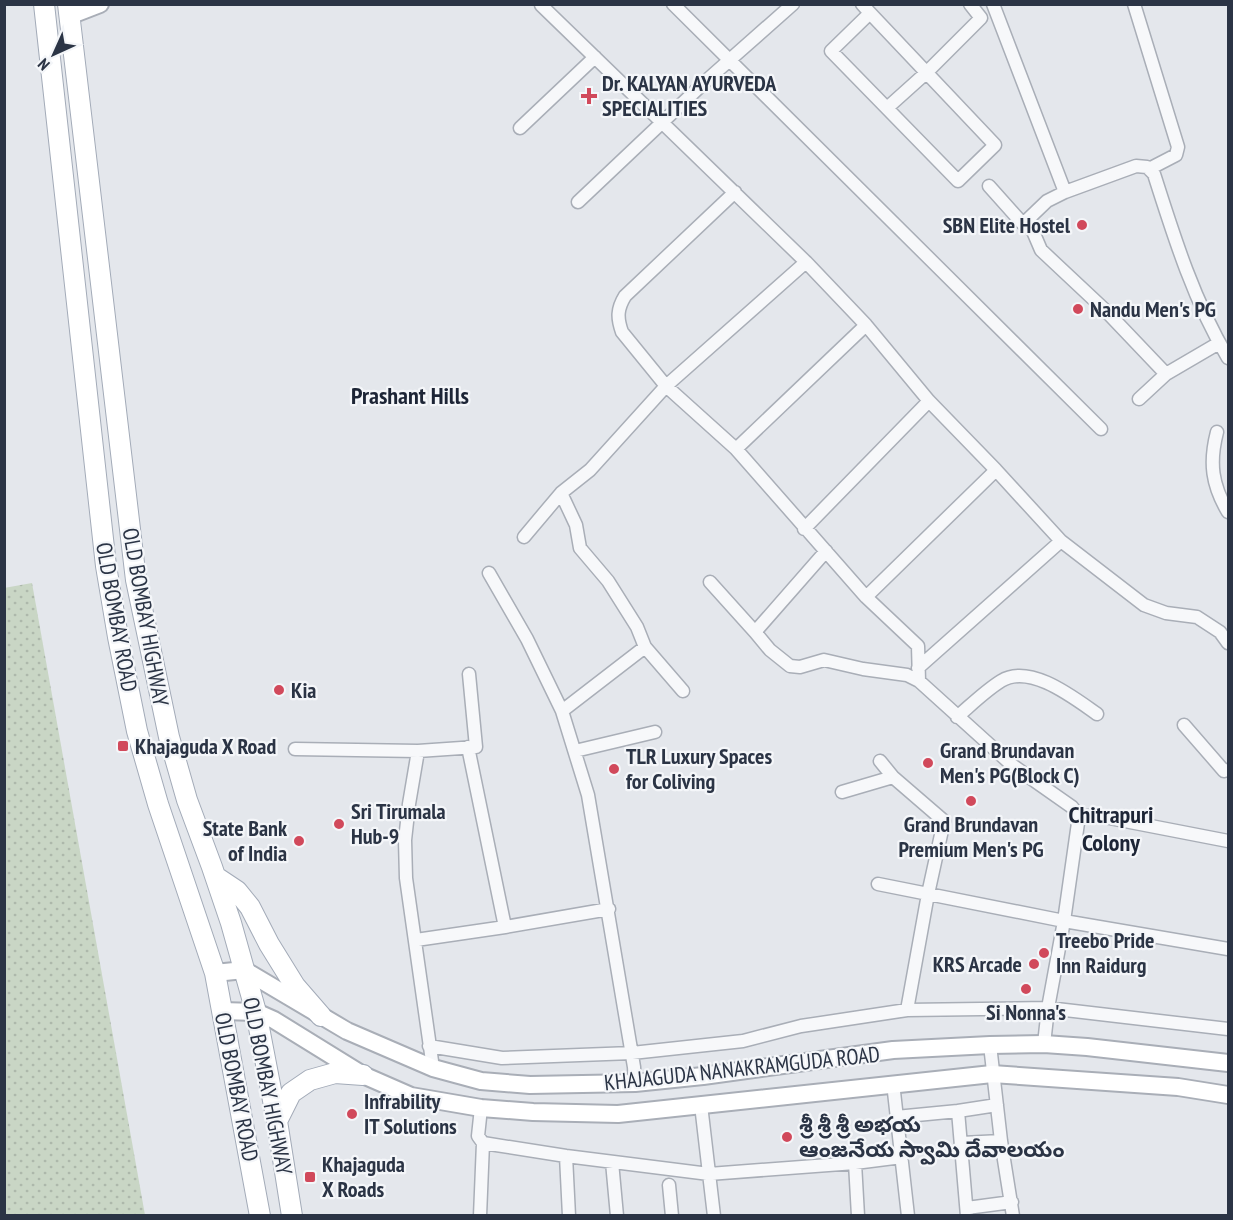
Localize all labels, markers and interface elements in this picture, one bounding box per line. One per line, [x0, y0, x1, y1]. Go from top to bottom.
north arrow [24, 24, 84, 84]
text: N [33, 54, 54, 75]
place label: Dr. KALYAN AYURVEDA SPECIALITIES [602, 69, 777, 122]
marker: Dr. KALYAN AYURVEDA SPECIALITIES [580, 87, 598, 105]
place label: SBN Elite Hostel [943, 211, 1071, 239]
marker: SBN Elite Hostel [1075, 218, 1089, 232]
place label: Nandu Men's PG [1090, 295, 1216, 323]
marker: Nandu Men's PG [1071, 302, 1085, 316]
district label: Prashant Hills [351, 380, 469, 411]
street label: OLD BOMBAY HIGHWAY [117, 526, 175, 708]
street label: OLD BOMBAY ROAD [90, 540, 144, 694]
place label: Kia [291, 676, 316, 704]
marker: Kia [272, 683, 286, 697]
place label: Khajaguda X Road [135, 732, 276, 760]
place label: Grand Brundavan Men's PG(Block C) [940, 736, 1080, 789]
marker: Khajaguda X Road [116, 739, 130, 753]
place label: TLR Luxury Spaces for Coliving [626, 742, 772, 795]
marker: Grand Brundavan Men's PG(Block C) [921, 756, 935, 770]
marker: TLR Luxury Spaces for Coliving [607, 762, 621, 776]
marker: Grand Brundavan Premium Men's PG [964, 794, 978, 808]
place label: Sri Tirumala Hub-9 [351, 797, 446, 850]
district label: Chitrapuri Colony [1069, 799, 1153, 858]
place label: Grand Brundavan Premium Men's PG [898, 810, 1044, 863]
place label: State Bank of India [203, 814, 288, 867]
marker: Sri Tirumala Hub-9 [332, 817, 346, 831]
marker: State Bank of India [292, 834, 306, 848]
place label: Treebo Pride Inn Raidurg [1056, 926, 1154, 979]
marker: Treebo Pride Inn Raidurg [1037, 946, 1051, 960]
place label: KRS Arcade [933, 950, 1022, 978]
marker: KRS Arcade [1027, 957, 1041, 971]
marker: Si Nonna's [1019, 982, 1033, 996]
street label: OLD BOMBAY HIGHWAY [237, 995, 299, 1177]
place label: Si Nonna's [986, 998, 1066, 1026]
street label: OLD BOMBAY ROAD [209, 1010, 265, 1164]
street label: KHAJAGUDA NANAKRAMGUDA ROAD [603, 1040, 881, 1096]
place label: Infrability IT Solutions [364, 1087, 457, 1140]
marker: Infrability IT Solutions [345, 1107, 359, 1121]
place label: శ్రీ శ్రీ శ్రీ అభయ ఆంజనేయ స్వామి దేవాలయం [799, 1110, 1065, 1165]
marker: శ్రీ శ్రీ శ్రీ అభయ ఆంజనేయ స్వామి దేవాలయం [780, 1130, 794, 1144]
place label: Khajaguda X Roads [322, 1150, 405, 1203]
marker: Khajaguda X Roads [303, 1170, 317, 1184]

